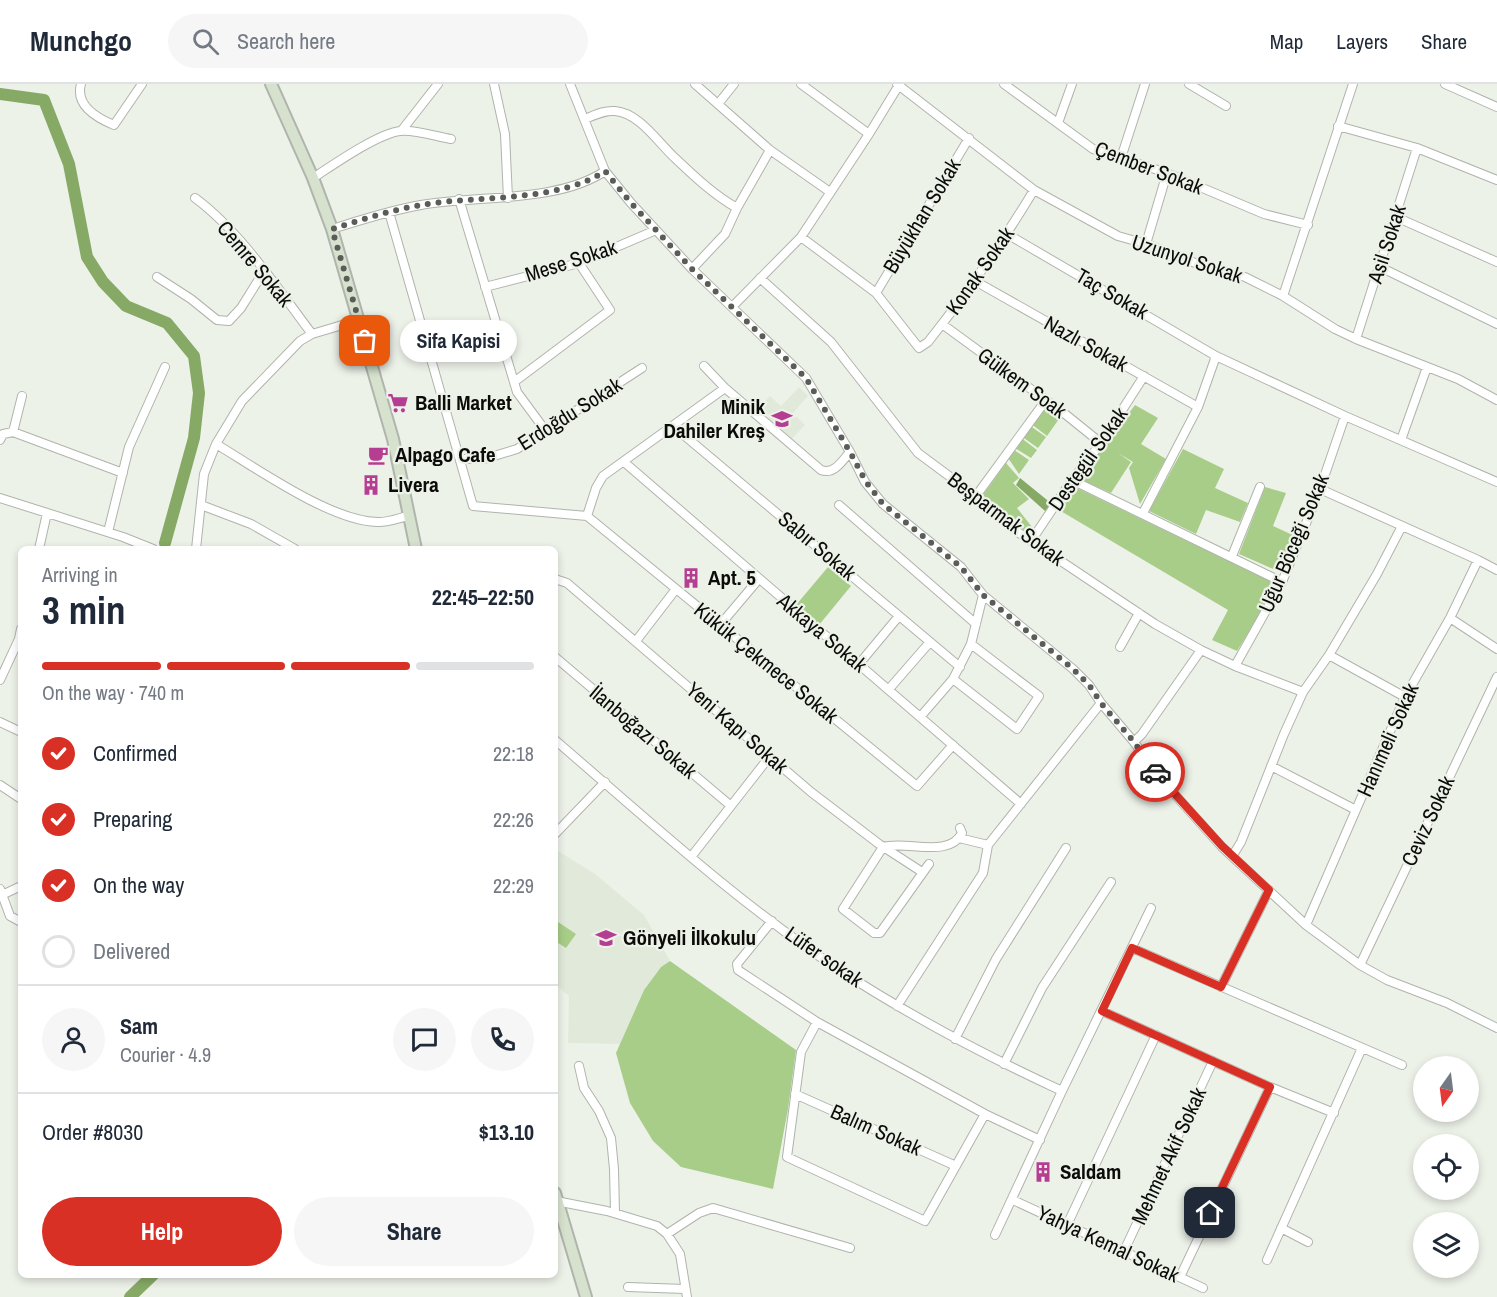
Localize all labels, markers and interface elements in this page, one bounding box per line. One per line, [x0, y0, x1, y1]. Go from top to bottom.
search box [168, 14, 588, 68]
text: Munchgo [30, 22, 132, 60]
icon: search [189, 25, 222, 58]
text: Search here [237, 26, 335, 56]
text: Map [1270, 27, 1303, 56]
text: Layers [1336, 27, 1388, 56]
text: Share [1421, 27, 1467, 56]
street label: Çember Sokak [1091, 134, 1208, 202]
street label: Büyükhan Sokak [876, 153, 967, 279]
street label: Asil Sokak [1360, 200, 1413, 288]
street label: Cemre Sokak [211, 214, 300, 313]
street label: Konak Sokak [939, 221, 1021, 321]
street label: Uzunyol Sokak [1128, 227, 1247, 290]
street label: Mese Sokak [521, 232, 621, 289]
street label: Taç Sokak [1070, 261, 1154, 326]
street label: Nazlı Sokak [1039, 309, 1134, 379]
pin [339, 315, 390, 366]
callout: Sifa Kapisi [401, 320, 518, 362]
icon: bag [348, 324, 381, 357]
text: Sifa Kapisi [417, 327, 500, 354]
street label: Gülkem Soak [972, 340, 1073, 425]
street label: Erdoğdu Sokak [512, 370, 628, 457]
place label: Balli Market [415, 388, 512, 417]
supermarket icon: Balli Market [386, 391, 410, 415]
place label: Minik Dahiler Kreş [664, 392, 765, 445]
street label: Destegül Sokak [1041, 401, 1134, 516]
school or university icon: Minik Dahiler Kreş [770, 407, 794, 431]
place label: Alpago Cafe [395, 440, 495, 469]
cafe icon: Alpago Cafe [366, 443, 390, 467]
street label: Beşparmak Sokak [942, 465, 1071, 572]
street label: Uğur Böceği Sokak [1251, 468, 1336, 617]
place label: Livera [388, 470, 439, 499]
building icon: Livera [359, 473, 383, 497]
street label: Sabır Sokak [772, 504, 863, 587]
text: Arriving in [42, 561, 118, 588]
place label: Apt. 5 [708, 563, 756, 592]
building icon: Apt. 5 [679, 566, 703, 590]
text: 22:45–22:50 [432, 582, 534, 612]
text: 3 min [42, 584, 126, 636]
street label: Akkaya Sokak [770, 586, 874, 679]
street label: Kükük Çekmece Sokak [688, 595, 845, 730]
street label: Yeni Kapı Sokak [680, 675, 795, 780]
street label: İlanboğazı Sokak [583, 678, 704, 785]
street label: Hanımeli Sokak [1350, 678, 1426, 801]
text: On the way · 740 m [42, 679, 184, 706]
icon: check [42, 737, 75, 770]
text: Confirmed [93, 738, 177, 768]
text: 22:18 [493, 740, 534, 767]
courier [1125, 742, 1185, 802]
icon: car [1139, 756, 1172, 789]
street label: Ceviz Sokak [1394, 771, 1461, 871]
icon: check [42, 803, 75, 836]
text: Preparing [93, 804, 172, 834]
text: 22:26 [493, 806, 534, 833]
icon: check [42, 869, 75, 902]
text: On the way [93, 870, 184, 900]
text: 22:29 [493, 872, 534, 899]
street label: Lüfer sokak [780, 919, 869, 994]
place label: Gönyeli İlkokulu [623, 923, 756, 952]
school or university icon: Gönyeli İlkokulu [594, 926, 618, 950]
text: Delivered [93, 936, 170, 966]
button: person [42, 1008, 105, 1071]
button: chat [393, 1008, 456, 1071]
button: phone [471, 1008, 534, 1071]
text: Sam [120, 1011, 158, 1041]
text: Courier · 4.9 [120, 1041, 211, 1068]
north arrow [1413, 1056, 1479, 1122]
map controls [1413, 1056, 1479, 1278]
street label: Mehmet Akif Sokak [1124, 1082, 1213, 1229]
street label: Balım Sokak [826, 1097, 927, 1163]
text: Order #8030 [42, 1117, 143, 1147]
text: $13.10 [479, 1117, 534, 1147]
button: locate [1413, 1134, 1479, 1200]
place label: Saldam [1060, 1157, 1121, 1186]
building icon: Saldam [1031, 1160, 1055, 1184]
pin [1184, 1187, 1235, 1238]
icon: home [1193, 1196, 1226, 1229]
button: Help [42, 1197, 282, 1266]
button: Share [294, 1197, 534, 1266]
street label: Yahya Kemal Sokak [1032, 1198, 1184, 1289]
button: layers [1413, 1212, 1479, 1278]

